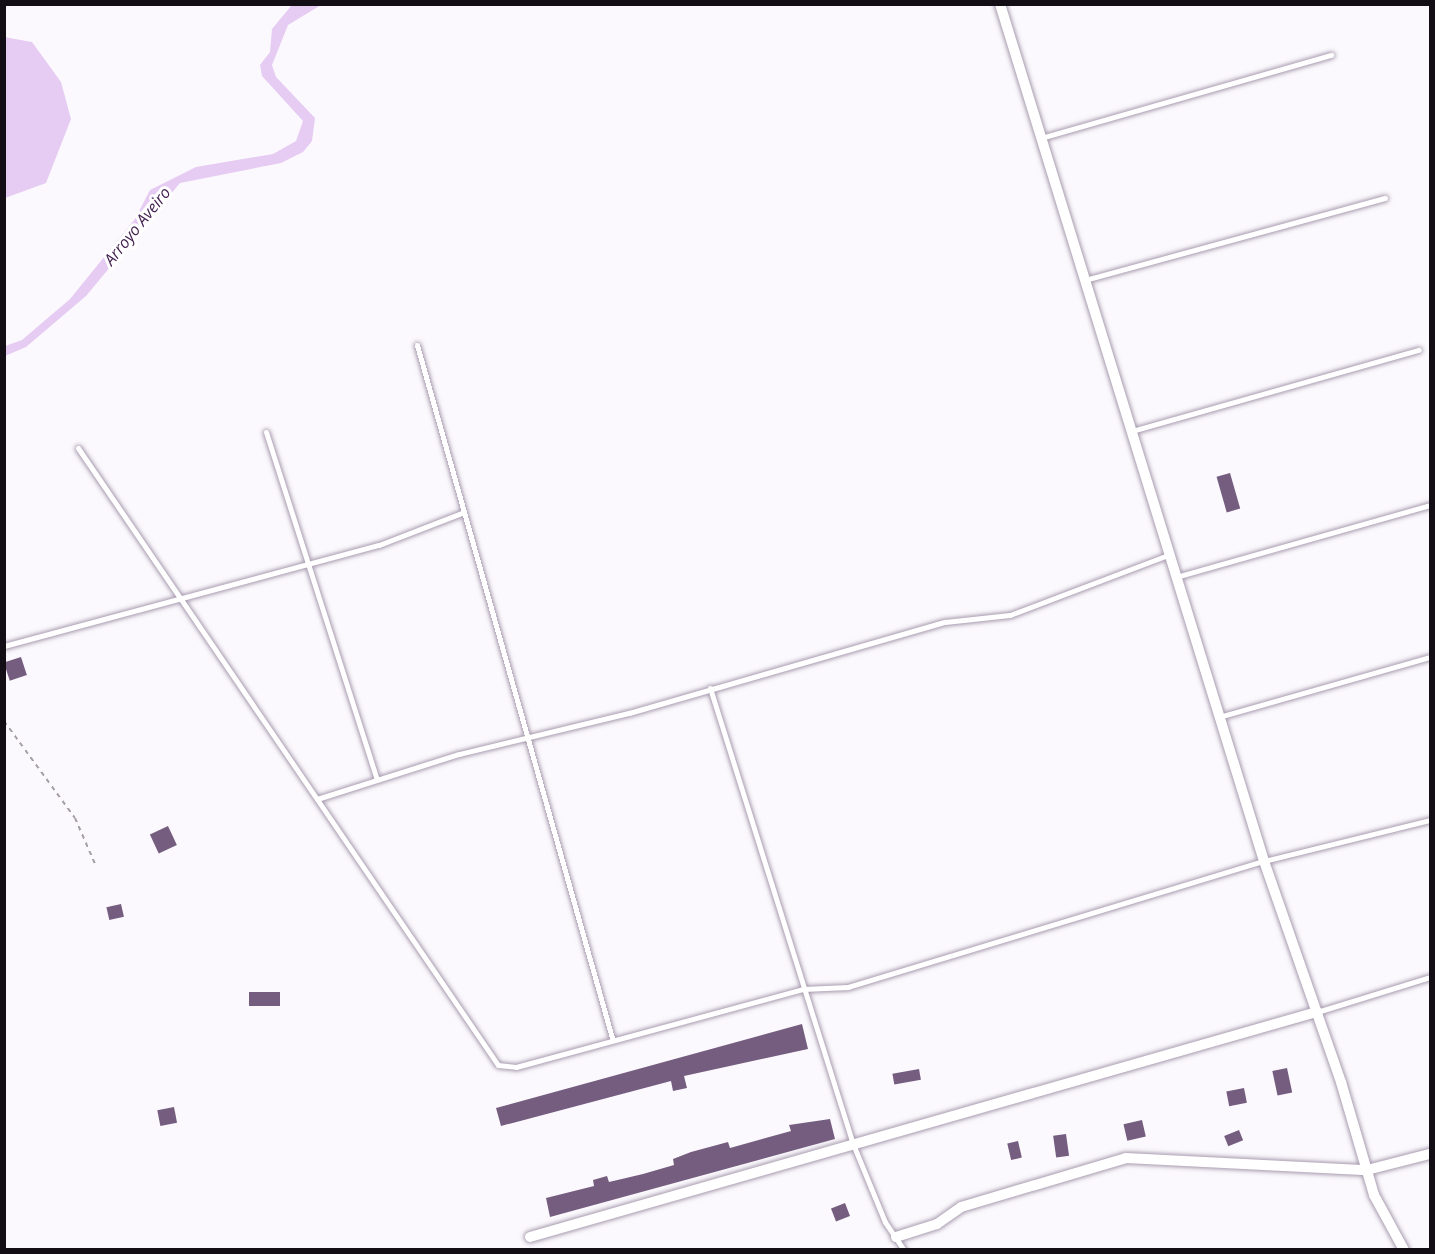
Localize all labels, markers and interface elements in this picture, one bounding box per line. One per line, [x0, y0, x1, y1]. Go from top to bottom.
water label: Arroyo Aveiro [100, 183, 174, 269]

